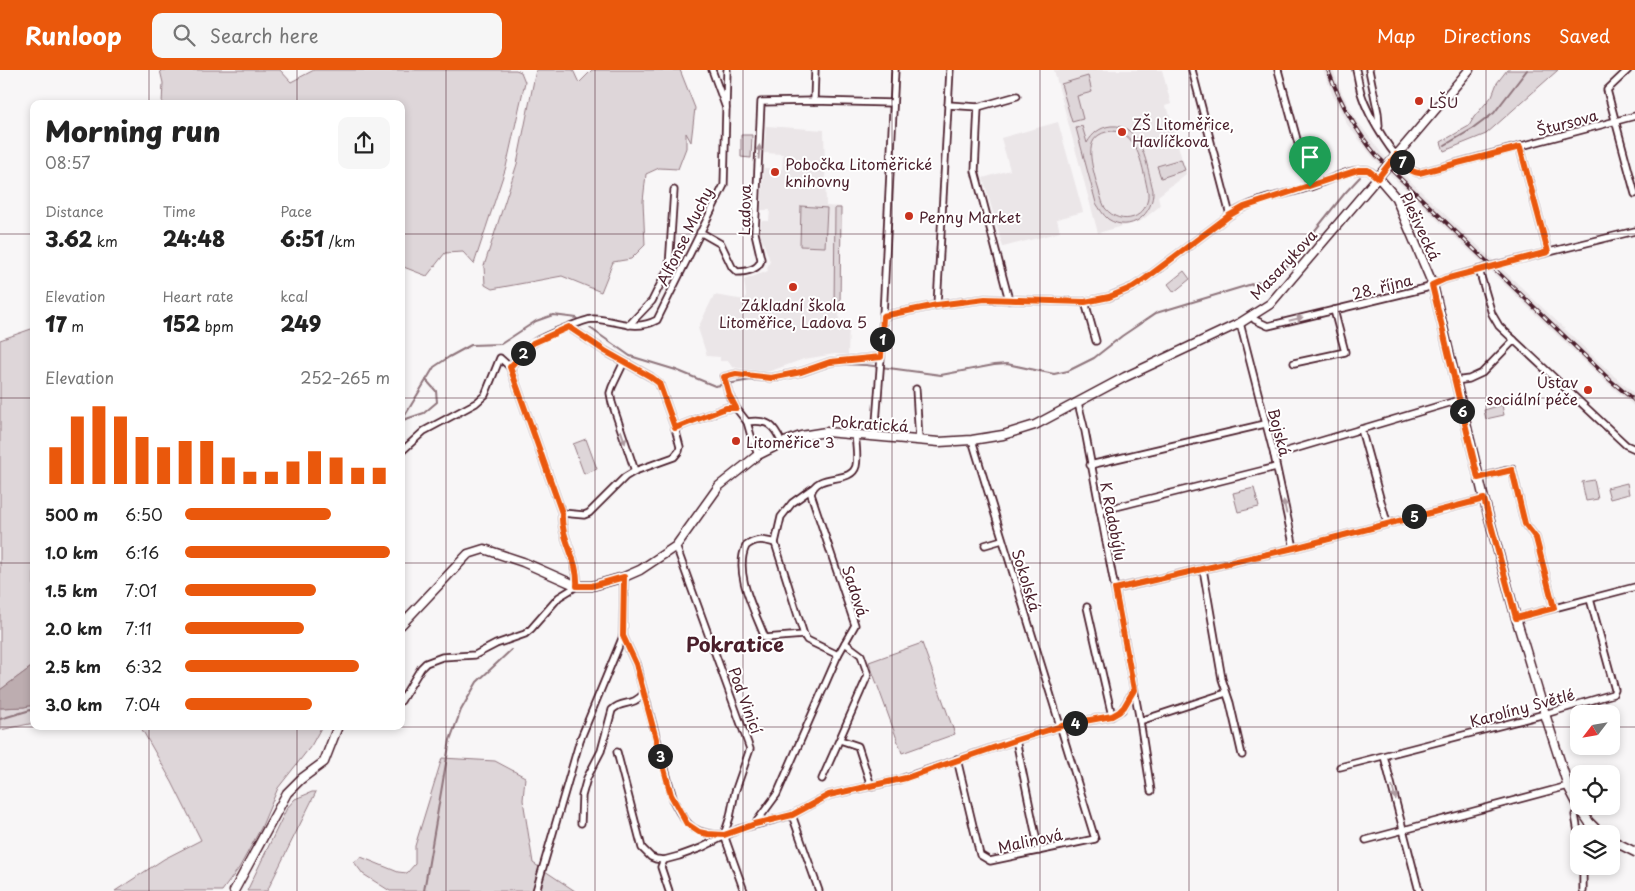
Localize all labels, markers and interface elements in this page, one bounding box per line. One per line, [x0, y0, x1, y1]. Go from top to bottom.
search box [152, 13, 502, 58]
text: Runloop [25, 17, 122, 53]
icon: search [170, 21, 198, 49]
text: Search here [210, 21, 318, 49]
text: Map [1377, 22, 1415, 49]
text: Directions [1443, 22, 1531, 49]
text: Saved [1559, 22, 1610, 49]
place label: LŠU [1429, 90, 1458, 113]
marker: LŠU [1413, 95, 1425, 107]
street label: Štursova [1534, 103, 1601, 141]
text: Morning run [45, 109, 221, 152]
place label: ZŠ Litoměřice, Havlíčkova [1132, 112, 1234, 152]
button: share [338, 117, 390, 169]
marker: ZŠ Litoměřice, Havlíčkova [1116, 126, 1128, 138]
pin [1289, 136, 1331, 187]
icon: arrive [1296, 143, 1324, 171]
one-way arrow [755, 144, 763, 160]
text: 08:57 [45, 150, 90, 174]
pin: 7 [1390, 150, 1414, 174]
place label: Pobočka Litoměřické knihovny [785, 152, 932, 192]
text: 7 [1398, 152, 1407, 173]
marker: Pobočka Litoměřické knihovny [769, 166, 781, 178]
street label: Alfonse Muchy [650, 183, 718, 289]
street label: Ladova [732, 183, 756, 236]
street label: Plešivecká [1395, 188, 1447, 265]
text: Distance [45, 201, 104, 222]
text: Time [163, 201, 196, 222]
text: Pace [280, 201, 312, 222]
place label: Penny Market [919, 205, 1021, 228]
marker: Penny Market [903, 210, 915, 222]
text: 3.62 [45, 222, 92, 254]
text: 24:48 [163, 222, 225, 254]
text: 6:51 [280, 222, 324, 254]
street label: Masarykova [1244, 223, 1322, 304]
text: km [92, 231, 118, 252]
text: /km [324, 231, 355, 252]
street label: 28. října [1349, 267, 1415, 305]
marker: Základní škola Litoměřice, Ladova 5 [787, 281, 799, 293]
text: Elevation [45, 286, 105, 307]
text: Heart rate [163, 286, 233, 307]
text: kcal [280, 286, 308, 307]
place label: Základní škola Litoměřice, Ladova 5 [719, 293, 867, 333]
text: 17 [45, 307, 67, 339]
text: 152 [163, 307, 200, 339]
text: 249 [280, 307, 321, 339]
one-way arrow [1289, 315, 1304, 323]
text: m [67, 316, 84, 337]
text: bpm [200, 316, 234, 337]
pin: 1 [870, 326, 894, 352]
text: 1 [879, 329, 886, 350]
pin: 2 [510, 340, 536, 366]
text: 2 [519, 343, 528, 364]
text: Elevation [45, 365, 114, 389]
text: 252–265 m [300, 365, 390, 389]
place label: Ústav sociální péče [1487, 370, 1578, 410]
marker: Ústav sociální péče [1582, 384, 1594, 396]
pin: 6 [1450, 398, 1474, 424]
text: 6 [1458, 401, 1467, 422]
street label: Bojská [1263, 406, 1298, 459]
street label: Pokratická [831, 409, 910, 437]
one-way arrow [620, 429, 627, 444]
place label: Litoměřice 3 [746, 430, 835, 453]
marker: Litoměřice 3 [730, 435, 742, 447]
street label: K Radobýlu [1095, 480, 1133, 562]
one-way arrow [1281, 500, 1289, 515]
text: 500 m [45, 502, 98, 526]
text: 6:50 [125, 502, 163, 526]
pin: 5 [1402, 504, 1426, 528]
text: 5 [1410, 506, 1419, 527]
text: 1.0 km [45, 540, 98, 564]
text: 6:16 [125, 540, 159, 564]
street label: Sokolská [1007, 546, 1048, 615]
street label: Sadová [837, 563, 875, 620]
text: 1.5 km [45, 578, 98, 602]
text: 7:01 [125, 578, 157, 602]
text: 2.0 km [45, 616, 102, 640]
text: 7:11 [125, 616, 152, 640]
district label: Pokratice [686, 629, 784, 659]
text: 2.5 km [45, 654, 101, 678]
text: 6:32 [125, 654, 162, 678]
street label: Pod Vinicí [723, 663, 769, 738]
street label: Karolíny Světlé [1467, 682, 1577, 732]
text: 3.0 km [45, 692, 102, 716]
text: 7:04 [125, 692, 161, 716]
north arrow [1570, 705, 1620, 755]
map controls [1570, 705, 1620, 875]
pin: 4 [1062, 710, 1088, 736]
text: 4 [1071, 713, 1080, 734]
pin: 3 [648, 744, 672, 768]
text: 3 [656, 746, 665, 767]
button: locate [1570, 765, 1620, 815]
one-way arrow [1390, 785, 1398, 800]
street label: Malinová [995, 822, 1065, 858]
button: layers [1570, 825, 1620, 875]

